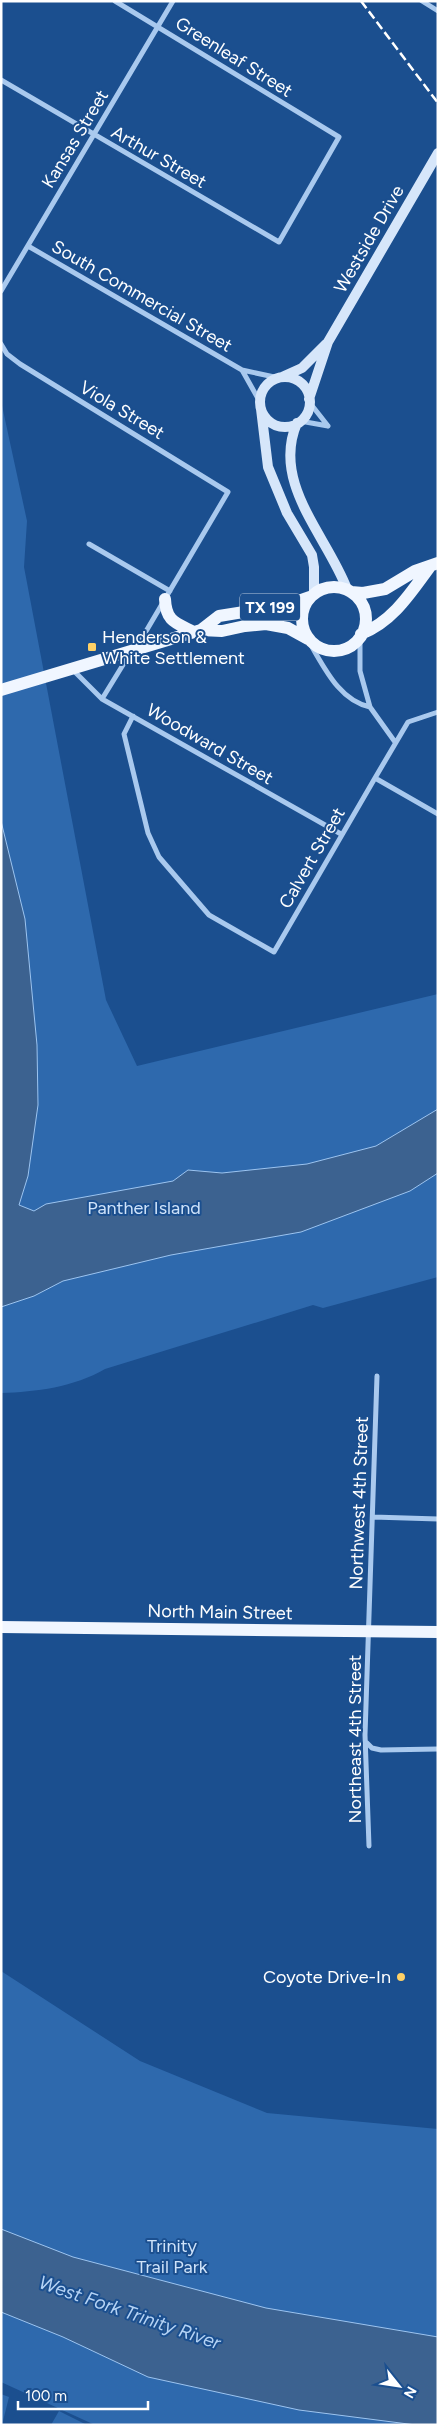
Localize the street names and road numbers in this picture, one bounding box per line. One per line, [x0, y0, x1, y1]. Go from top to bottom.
street label: Greenleaf Street [171, 12, 297, 102]
street label: Kansas Street [37, 86, 113, 192]
street label: Arthur Street [108, 121, 211, 193]
street label: Westside Drive [329, 181, 409, 297]
street label: South Commercial Street [48, 235, 236, 357]
street label: Viola Street [76, 376, 169, 444]
road number: TX 199 [240, 594, 300, 620]
street label: Woodward Street [143, 699, 277, 789]
street label: Calvert Street [274, 803, 350, 912]
street label: Northwest 4th Street [345, 1416, 373, 1590]
street label: North Main Street [147, 1600, 293, 1624]
street label: Northeast 4th Street [344, 1654, 366, 1823]

